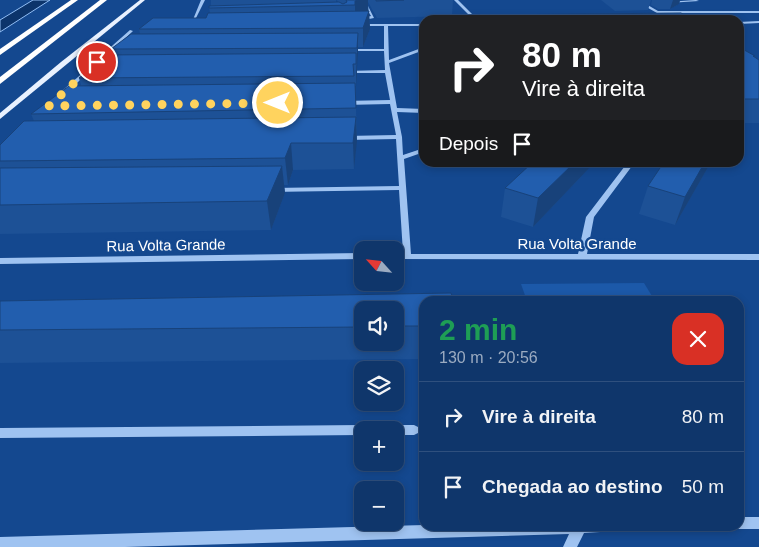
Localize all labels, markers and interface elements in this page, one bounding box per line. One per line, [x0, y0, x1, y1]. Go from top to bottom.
icon: right [439, 35, 504, 100]
text: 80 m [522, 35, 602, 74]
pin [76, 41, 118, 83]
icon: arrive [83, 48, 111, 76]
position arrow [251, 76, 303, 128]
text: Vire à direita [522, 76, 645, 101]
icon: arrive [508, 130, 536, 158]
text: Depois [439, 133, 498, 154]
street label: Rua Volta Grande [106, 235, 226, 255]
street label: Rua Volta Grande [517, 235, 637, 252]
north arrow [354, 241, 404, 291]
map controls [354, 241, 404, 531]
button: sound [354, 301, 404, 351]
text: 2 min [439, 313, 517, 346]
button: close [672, 313, 724, 365]
text: 130 m · 20:56 [439, 349, 538, 366]
button: layers [354, 361, 404, 411]
icon: right [439, 403, 467, 431]
text: Vire à direita [482, 406, 596, 427]
text: 80 m [682, 406, 724, 427]
button: + [354, 421, 404, 471]
icon: arrive [439, 473, 467, 501]
text: Chegada ao destino [482, 476, 663, 497]
text: 50 m [682, 476, 724, 497]
button: − [354, 481, 404, 531]

